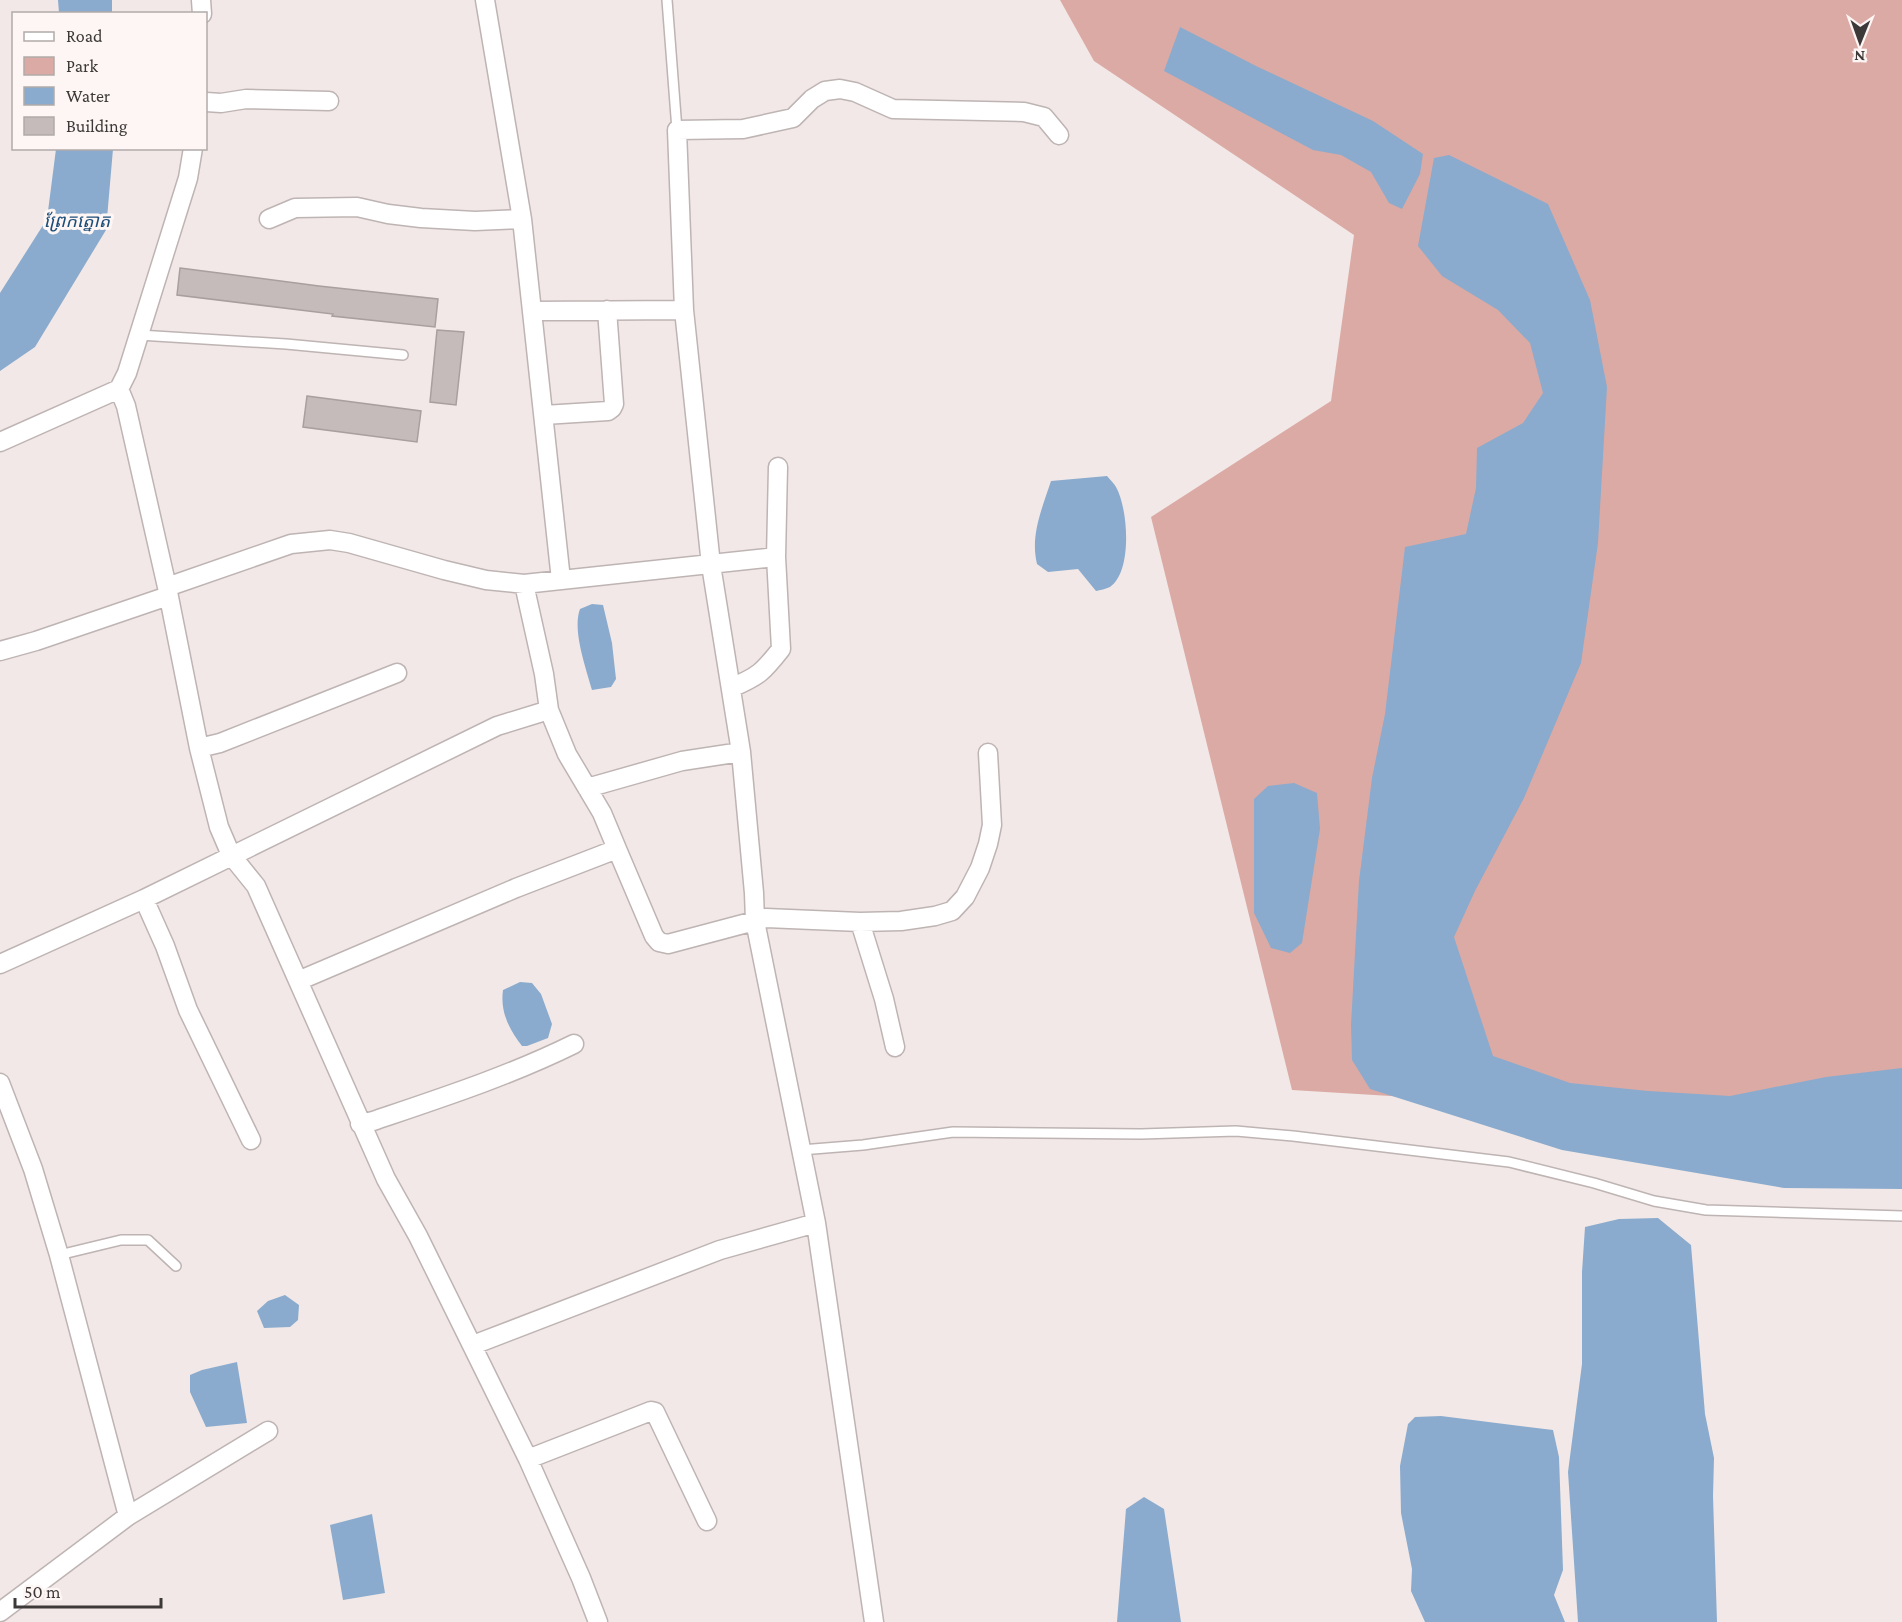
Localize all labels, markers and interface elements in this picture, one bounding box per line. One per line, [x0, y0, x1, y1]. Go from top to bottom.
legend [12, 12, 207, 150]
north arrow [1830, 12, 1890, 72]
text: Road [66, 26, 103, 46]
text: N [1854, 48, 1865, 65]
text: Park [66, 56, 98, 76]
text: Water [66, 86, 111, 106]
text: Building [66, 116, 128, 136]
water label: ព្រែកត្នោត [44, 211, 112, 232]
scale bar [15, 1571, 160, 1609]
text: 50 m [24, 1582, 61, 1602]

